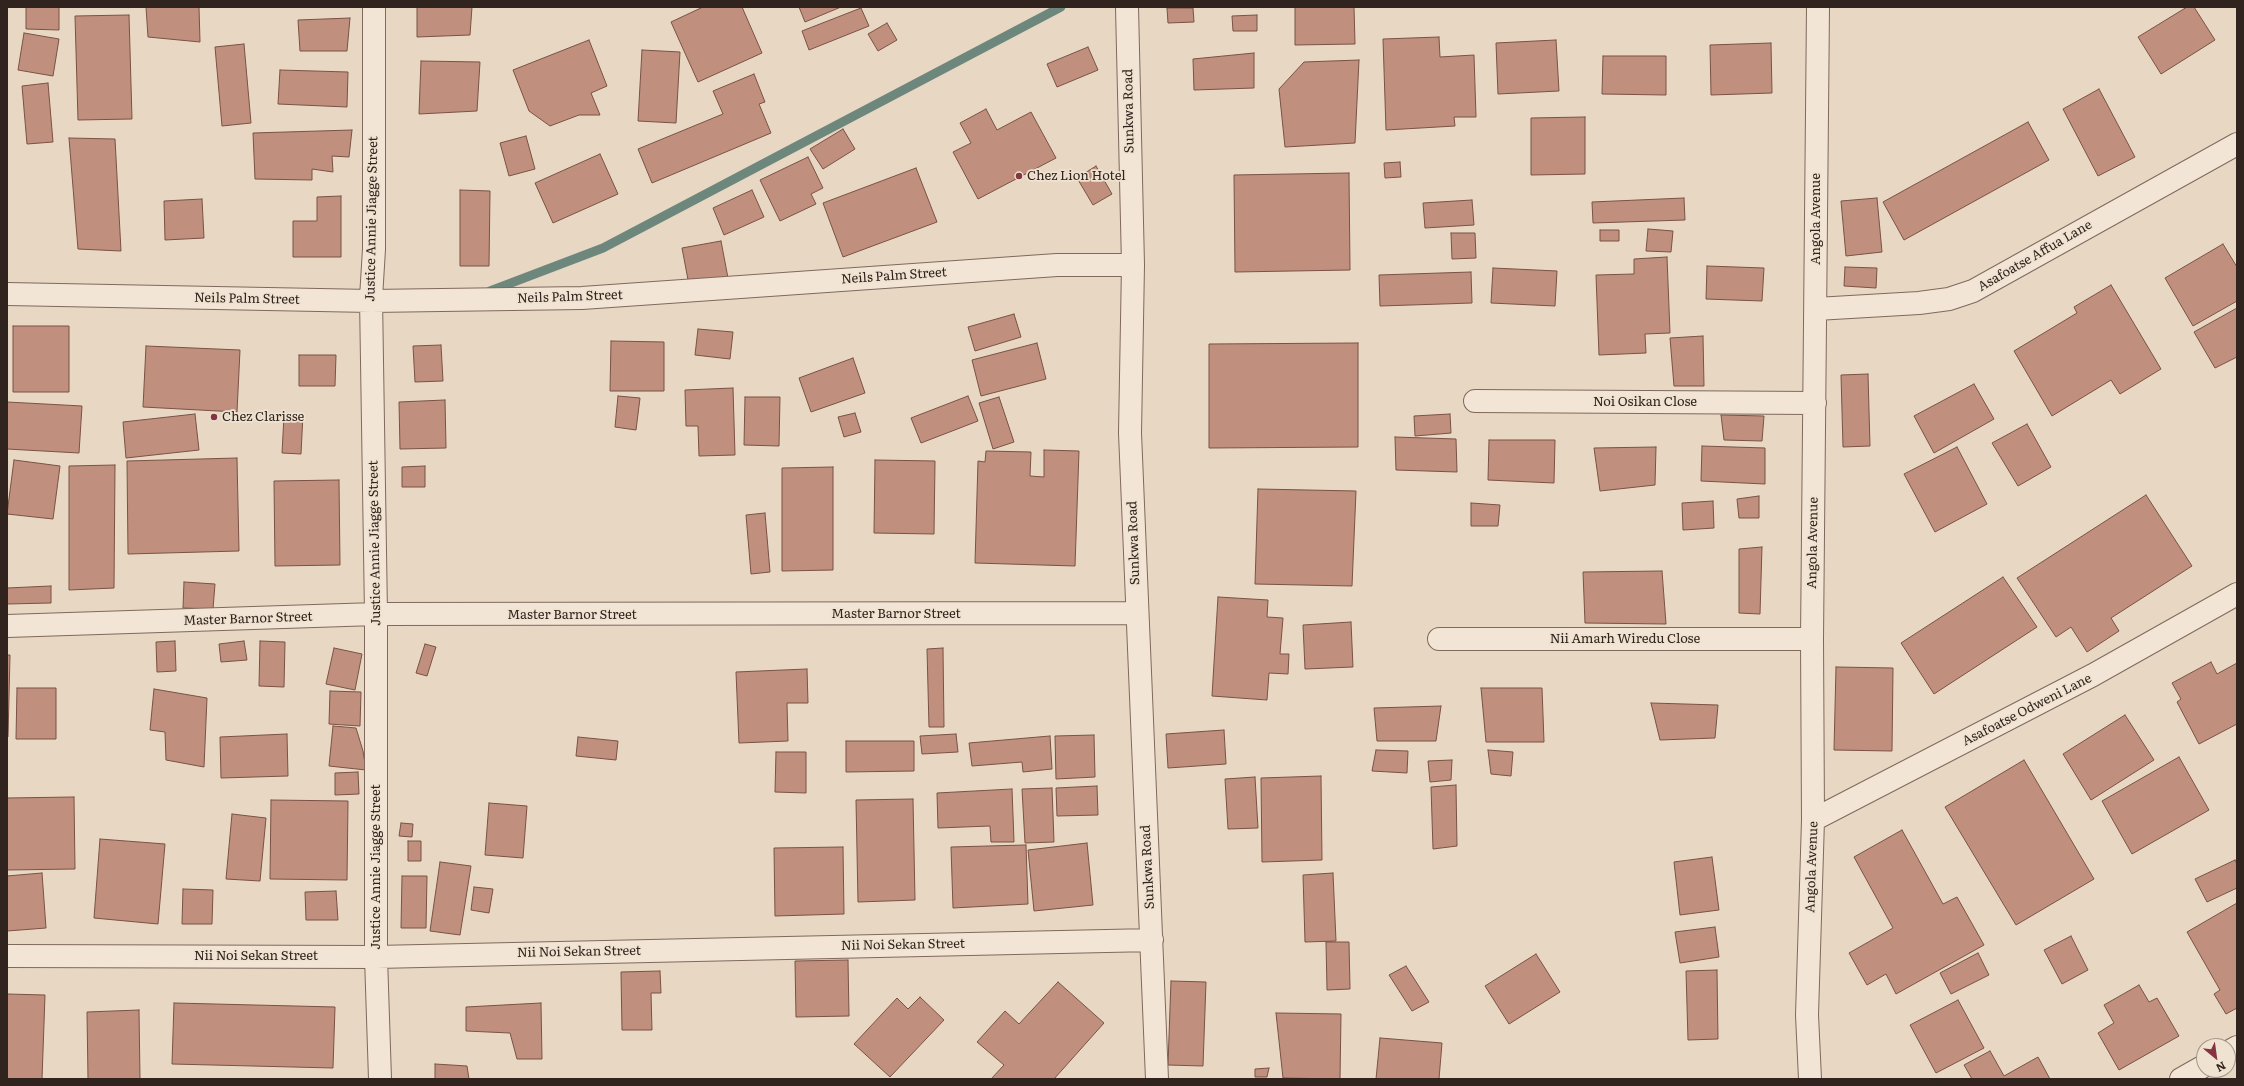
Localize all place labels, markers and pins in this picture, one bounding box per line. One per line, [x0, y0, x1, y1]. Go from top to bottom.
place label: Chez Lion Hotel [1027, 168, 1126, 184]
marker: Chez Lion Hotel [1014, 171, 1024, 181]
place label: Chez Clarisse [222, 409, 304, 425]
marker: Chez Clarisse [209, 412, 219, 422]

